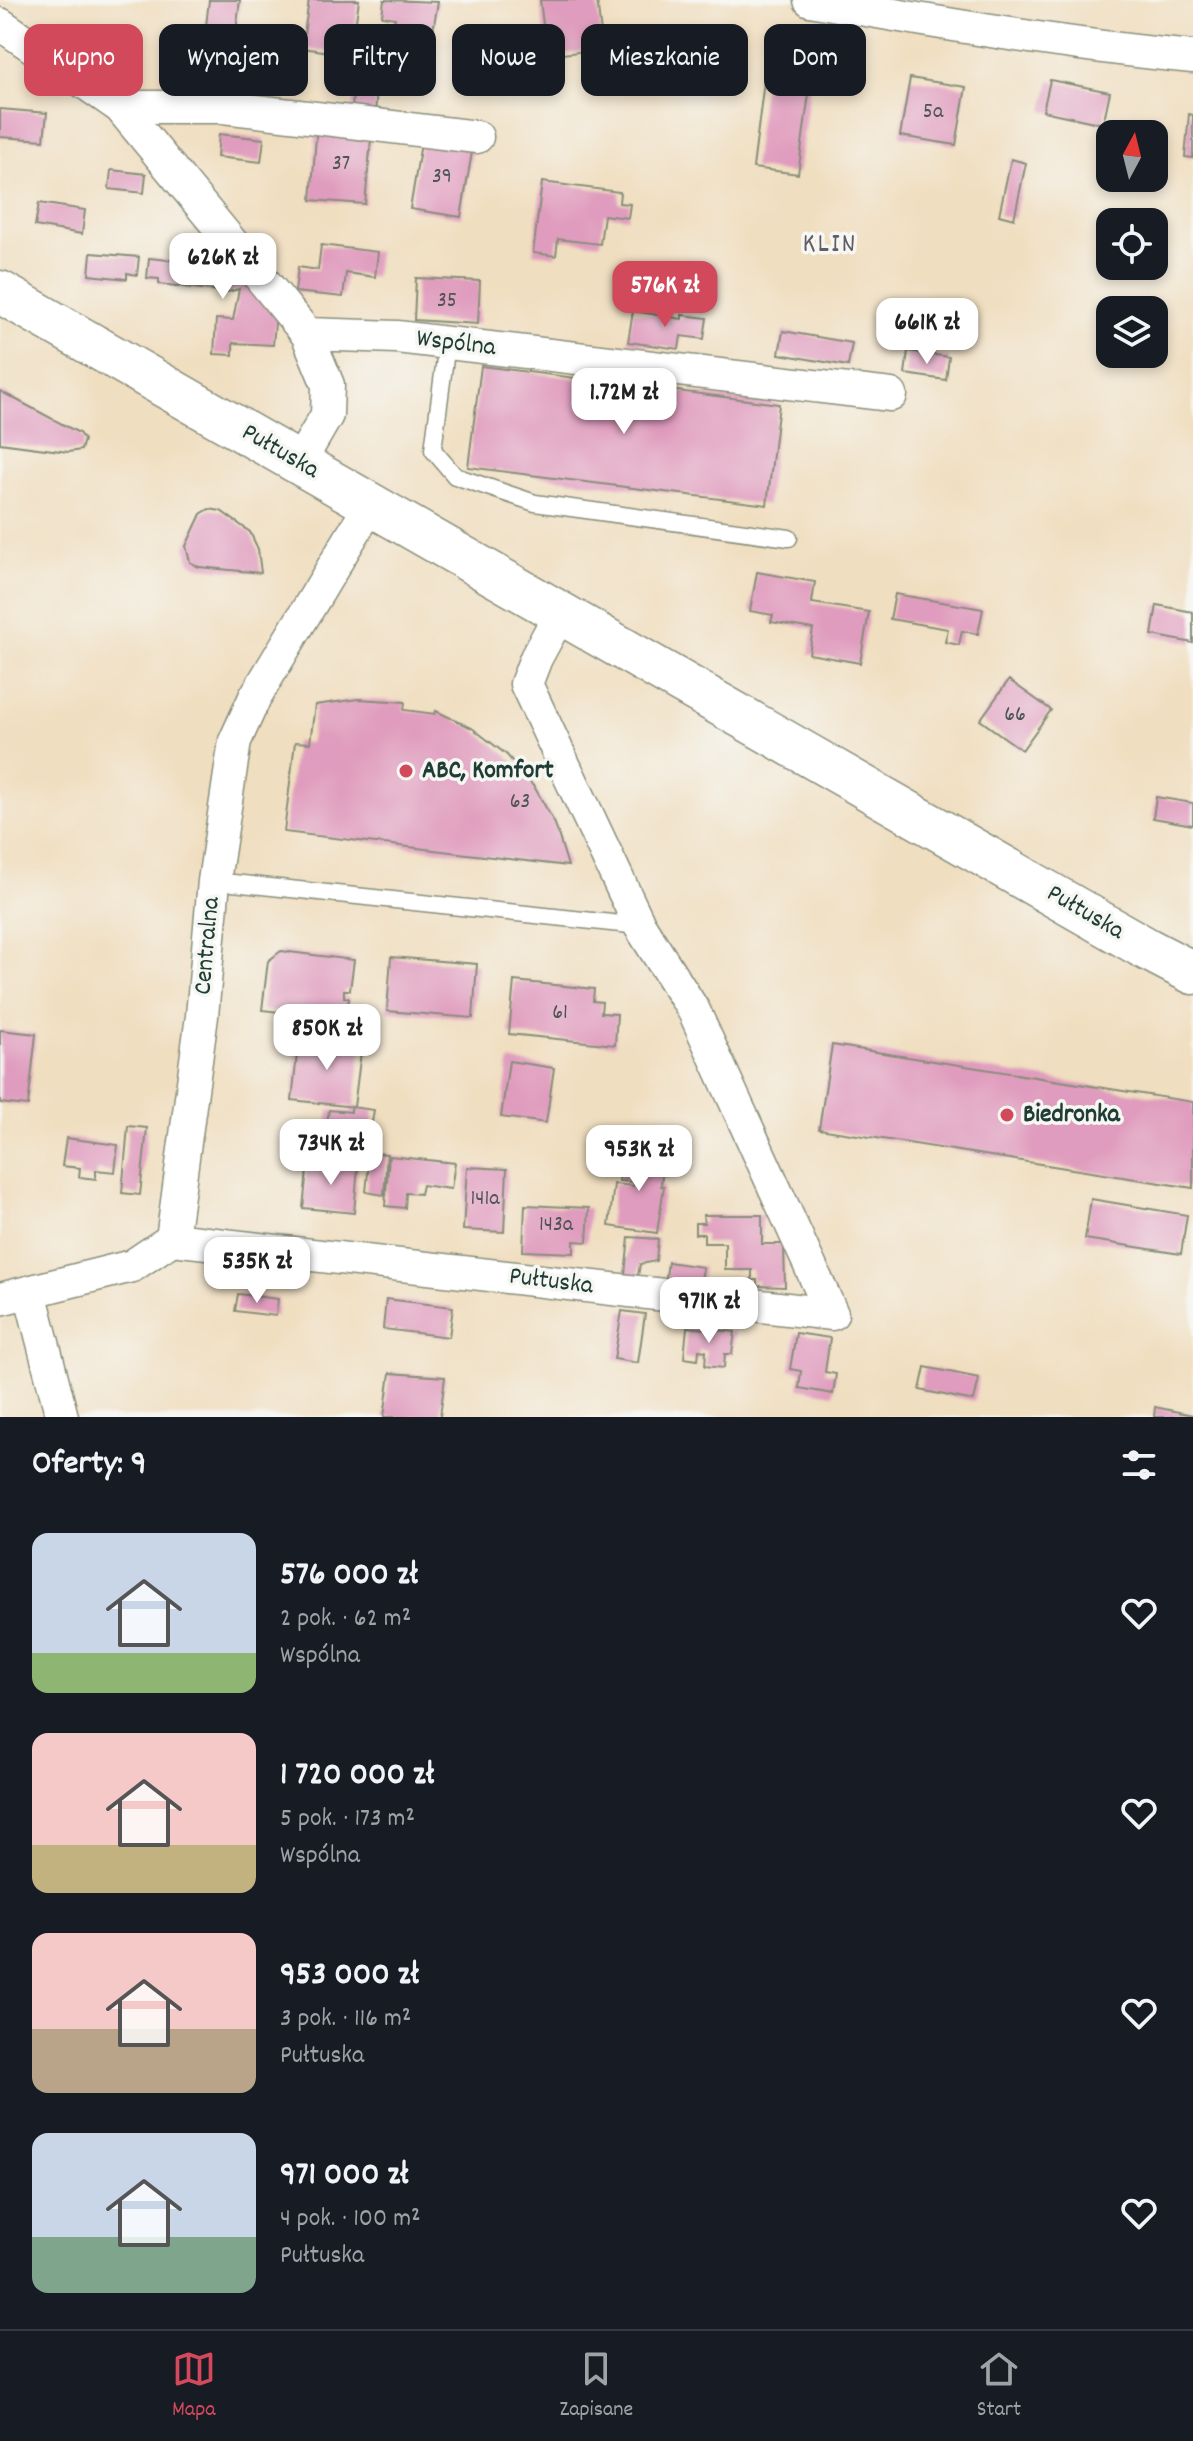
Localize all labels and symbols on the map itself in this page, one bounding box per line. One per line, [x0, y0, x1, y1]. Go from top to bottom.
house number: 5a [923, 97, 944, 128]
north arrow [1096, 120, 1168, 192]
house number: 37 [332, 149, 350, 180]
house number: 39 [432, 162, 452, 193]
district label: KLIN [803, 226, 857, 266]
pin: 626K zł [149, 233, 297, 301]
pin: 576K zł [591, 261, 739, 329]
house number: 35 [437, 286, 457, 317]
pin: 661K zł [853, 298, 1001, 366]
street label: Wspólna [414, 321, 499, 367]
pin: 1.72M zł [541, 368, 707, 436]
street label: Pułtuska [234, 415, 326, 489]
house number: 66 [1004, 700, 1026, 731]
place label: ABC, Komfort [422, 753, 554, 790]
marker: ABC, Komfort [397, 762, 415, 780]
house number: 63 [510, 787, 530, 818]
street label: Pułtuska [1039, 876, 1131, 950]
street label: Centralna [185, 895, 231, 996]
house number: 61 [552, 998, 568, 1029]
pin: 850K zł [253, 1004, 401, 1072]
place label: Biedronka [1023, 1097, 1121, 1134]
marker: Biedronka [998, 1106, 1016, 1124]
pin: 734K zł [257, 1119, 405, 1187]
pin: 953K zł [565, 1125, 713, 1193]
house number: 141a [470, 1184, 500, 1215]
house number: 143a [539, 1210, 574, 1241]
pin: 535K zł [183, 1237, 331, 1305]
street label: Pułtuska [507, 1259, 596, 1306]
pin: 971K zł [635, 1277, 783, 1345]

